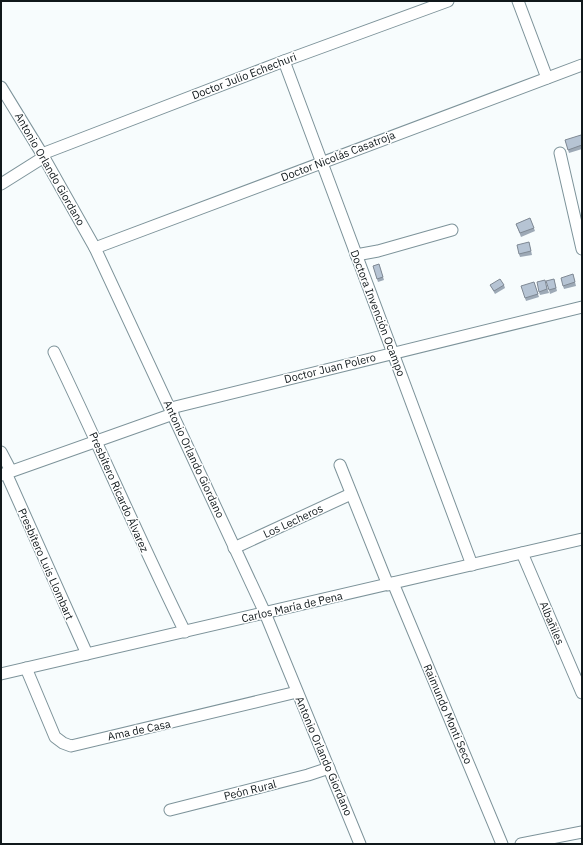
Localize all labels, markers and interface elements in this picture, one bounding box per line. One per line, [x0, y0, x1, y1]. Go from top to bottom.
street label: Doctor Julio Echechuri [190, 50, 298, 102]
street label: Antonio Orlando Giordano [12, 110, 88, 228]
street label: Doctor Nicolás Casatroja [279, 128, 397, 184]
street label: Doctora Invención Ocampo [347, 248, 409, 378]
street label: Doctor Juan Polero [283, 350, 377, 386]
street label: Antonio Orlando Giordano [161, 398, 227, 520]
street label: Presbítero Ricardo Álvarez [86, 430, 152, 554]
street label: Los Lecheros [261, 501, 325, 541]
street label: Presbítero Luis Llombart [15, 506, 77, 622]
street label: Carlos María de Pena [240, 589, 344, 625]
street label: Albañiles [537, 599, 567, 647]
street label: Raimundo Monti Seco [421, 662, 475, 766]
street label: Antonio Orlando Giordano [292, 694, 356, 818]
street label: Ama de Casa [106, 716, 172, 744]
street label: Peón Rural [222, 777, 278, 803]

